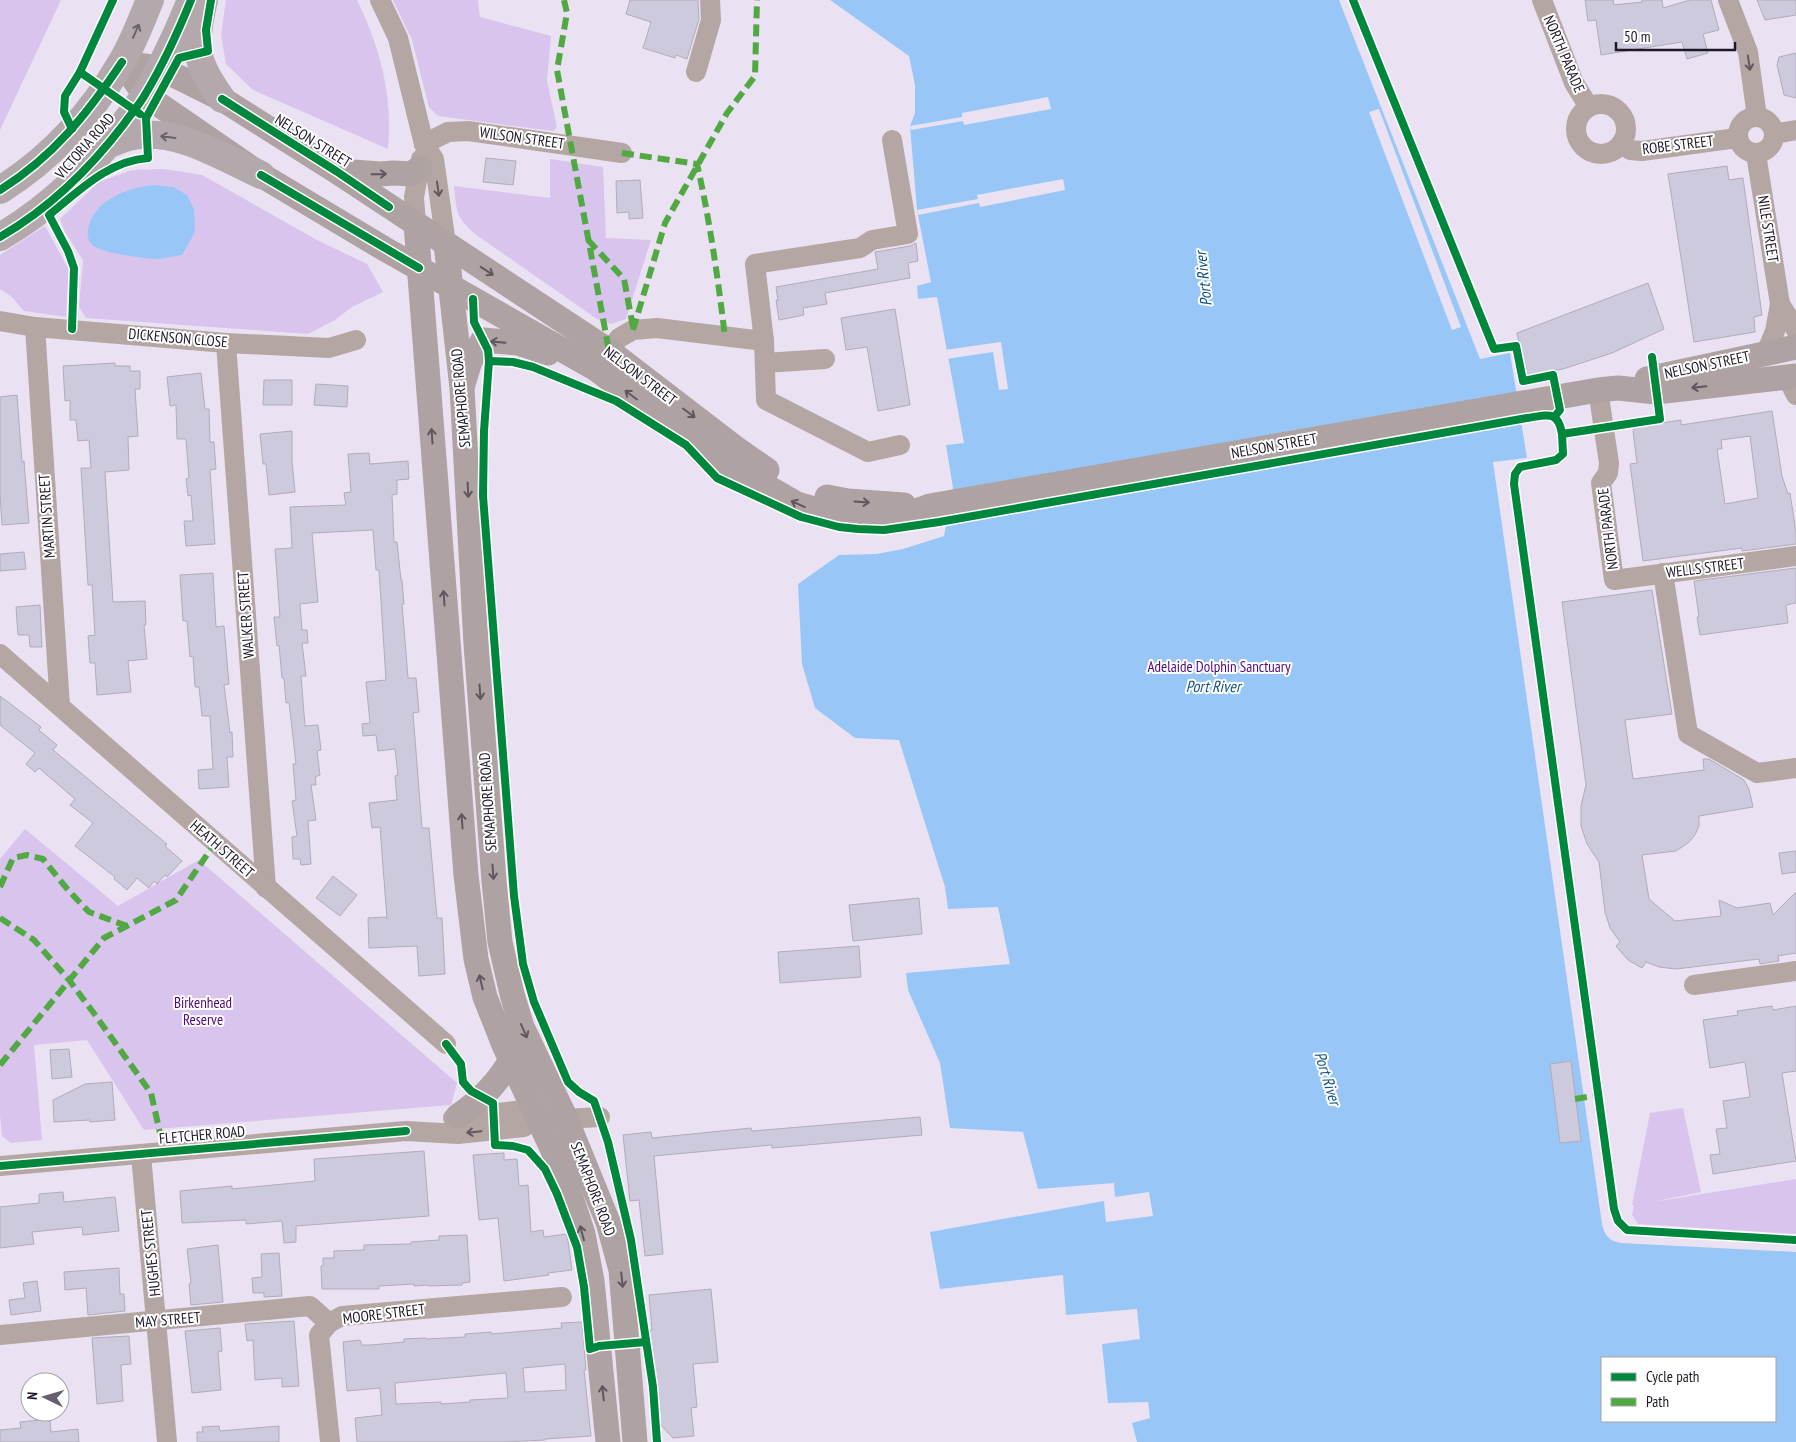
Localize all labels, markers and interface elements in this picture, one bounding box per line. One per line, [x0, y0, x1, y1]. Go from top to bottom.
street label: NORTH PARADE [1540, 12, 1589, 95]
scale bar [1616, 20, 1735, 52]
one-way arrow [132, 24, 142, 39]
text: 50 m [1624, 27, 1650, 46]
one-way arrow [1745, 54, 1755, 70]
street label: VICTORIA ROAD [50, 109, 119, 183]
street label: NELSON STREET [272, 110, 355, 172]
street label: WILSON STREET [478, 122, 566, 153]
street label: ROBE STREET [1641, 131, 1715, 158]
one-way arrow [160, 132, 176, 142]
one-way arrow [370, 169, 387, 179]
one-way arrow [433, 181, 443, 197]
street label: NILE STREET [1754, 194, 1783, 264]
water label: Port River [1190, 248, 1216, 307]
one-way arrow [479, 266, 493, 276]
street label: DICKENSON CLOSE [128, 324, 228, 351]
one-way arrow [491, 337, 507, 346]
street label: NELSON STREET [600, 342, 681, 409]
street label: NELSON STREET [1663, 346, 1751, 383]
street label: SEMAPHORE ROAD [447, 348, 474, 448]
one-way arrow [1691, 382, 1707, 392]
one-way arrow [624, 390, 638, 400]
one-way arrow [682, 408, 696, 418]
one-way arrow [427, 428, 437, 444]
street label: NELSON STREET [1230, 429, 1318, 462]
street label: MARTIN STREET [34, 473, 59, 559]
one-way arrow [463, 481, 472, 497]
street label: NORTH PARADE [1593, 487, 1622, 571]
one-way arrow [791, 498, 806, 508]
one-way arrow [853, 498, 869, 507]
street label: WELLS STREET [1665, 553, 1745, 582]
street label: WALKER STREET [233, 571, 258, 659]
one-way arrow [440, 590, 449, 606]
park label: Adelaide Dolphin Sanctuary [1147, 657, 1291, 676]
water label: Port River [1186, 676, 1243, 696]
one-way arrow [475, 684, 485, 700]
street label: SEMAPHORE ROAD [475, 752, 500, 852]
one-way arrow [457, 813, 467, 829]
street label: HEATH STREET [186, 816, 258, 882]
one-way arrow [489, 864, 498, 880]
one-way arrow [476, 975, 485, 991]
park label: Birkenhead Reserve [174, 993, 232, 1029]
one-way arrow [520, 1023, 530, 1038]
water label: Port River [1310, 1049, 1346, 1110]
street label: FLETCHER ROAD [158, 1121, 246, 1148]
one-way arrow [466, 1127, 482, 1137]
street label: SEMAPHORE ROAD [567, 1139, 620, 1239]
street label: HUGHES STREET [136, 1208, 165, 1297]
one-way arrow [577, 1225, 586, 1241]
one-way arrow [617, 1272, 627, 1288]
street label: MOORE STREET [342, 1299, 426, 1328]
street label: MAY STREET [135, 1307, 202, 1332]
legend [1601, 1357, 1776, 1422]
text: Cycle path [1646, 1367, 1699, 1386]
north arrow [20, 1372, 70, 1422]
one-way arrow [598, 1386, 608, 1402]
text: N [23, 1391, 41, 1400]
text: Path [1646, 1392, 1669, 1411]

